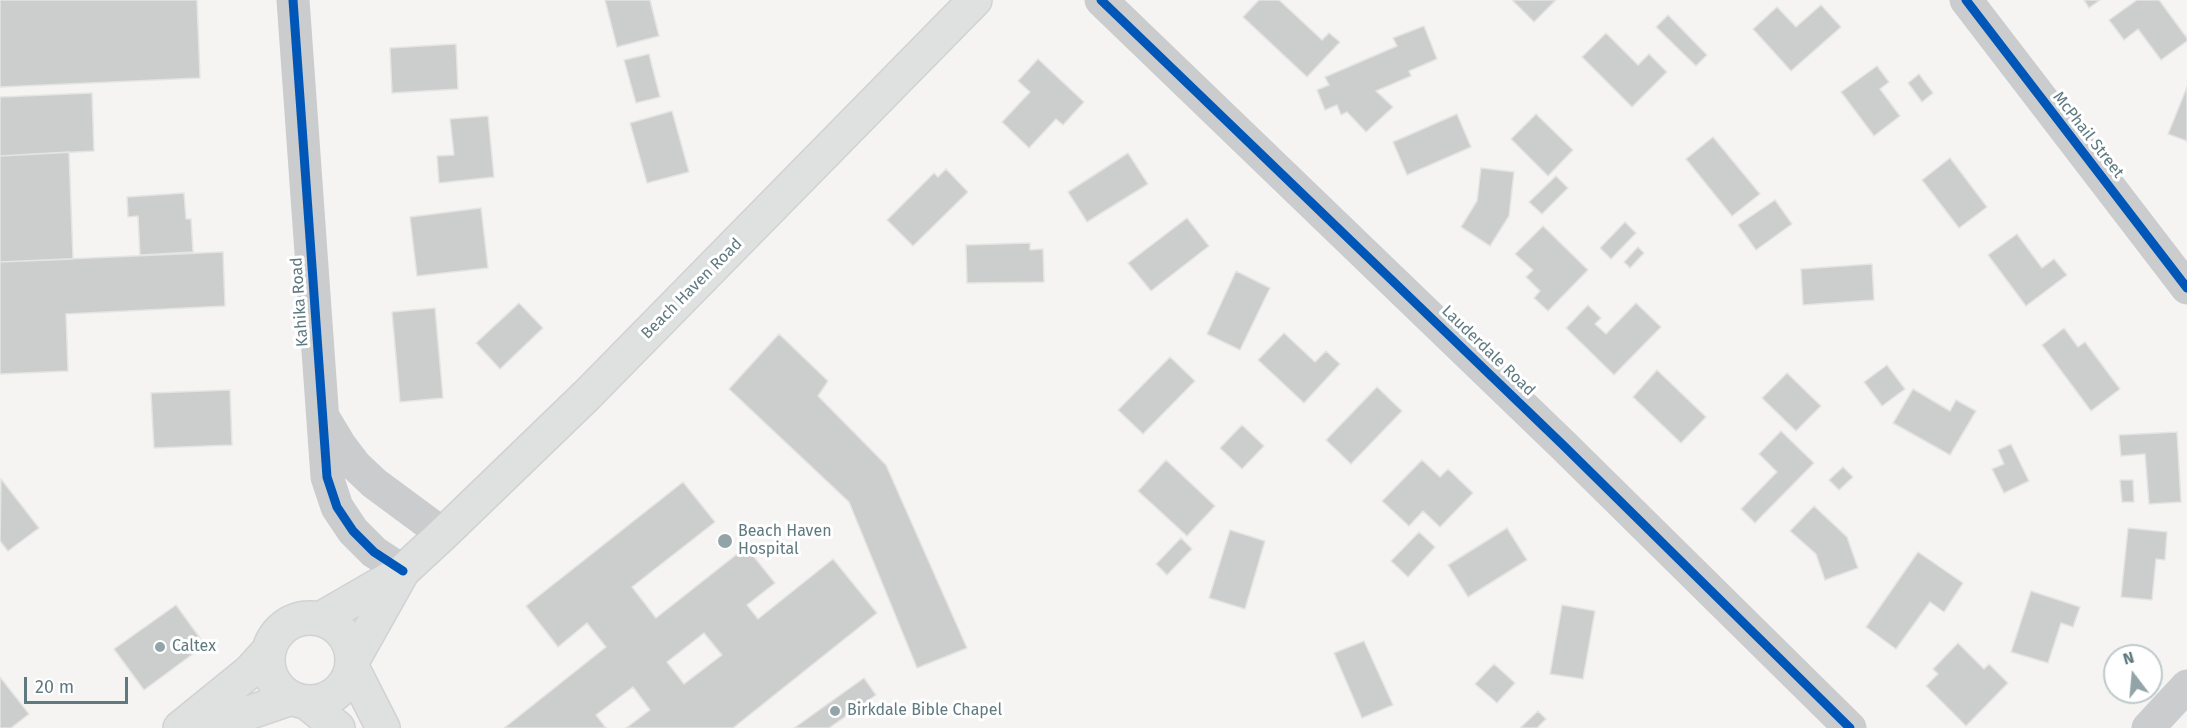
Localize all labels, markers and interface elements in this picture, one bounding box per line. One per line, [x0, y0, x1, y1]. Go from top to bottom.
street label: McPhail Street [2048, 88, 2128, 182]
street label: Beach Haven Road [638, 235, 746, 343]
street label: Kahika Road [287, 257, 313, 347]
street label: Lauderdale Road [1437, 302, 1539, 400]
place label: Beach Haven Hospital [738, 522, 832, 560]
marker: Beach Haven Hospital [716, 532, 734, 550]
place label: Caltex [172, 637, 216, 657]
marker: Caltex [153, 640, 167, 654]
north arrow [2103, 644, 2163, 704]
text: N [2121, 648, 2136, 669]
scale bar [27, 665, 130, 703]
text: 20 m [35, 676, 74, 698]
place label: Birkdale Bible Chapel [847, 701, 1002, 721]
marker: Birkdale Bible Chapel [828, 704, 842, 718]

